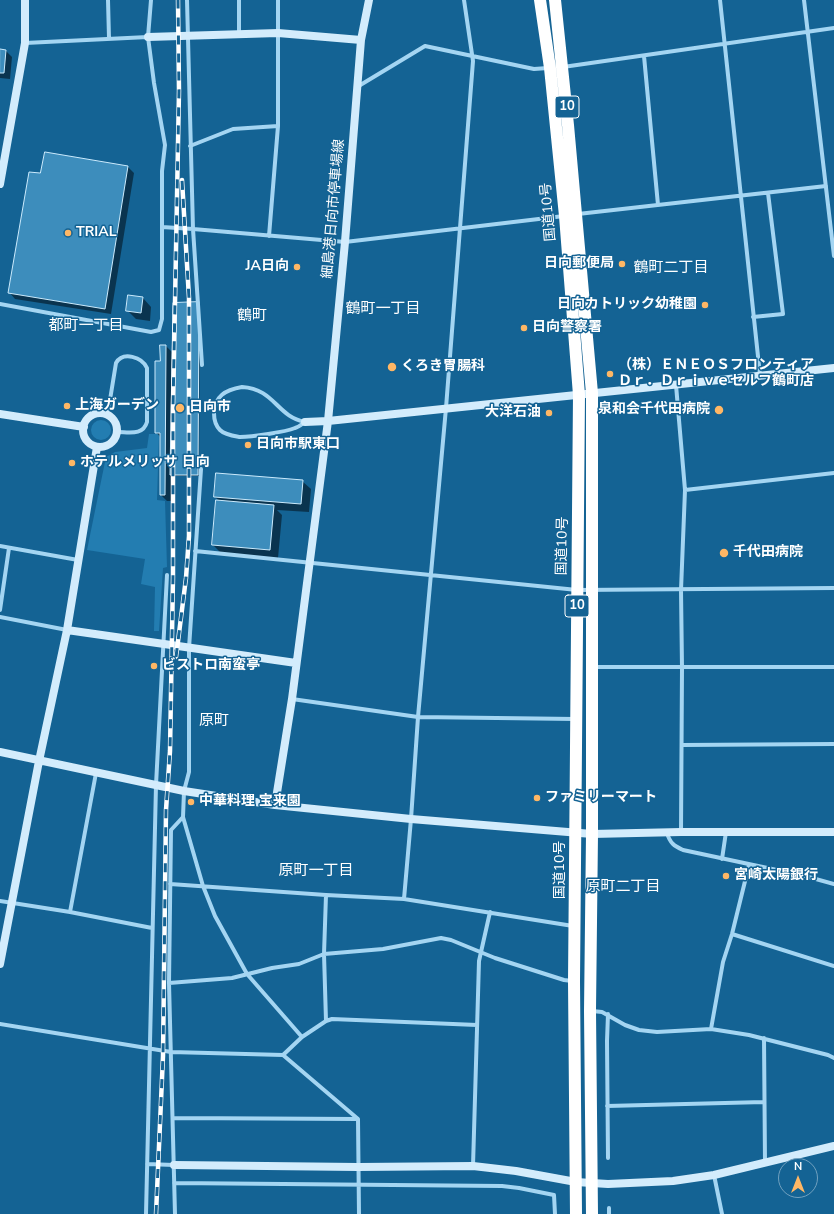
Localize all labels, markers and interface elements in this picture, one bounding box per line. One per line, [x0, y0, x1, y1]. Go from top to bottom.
road number: 10 [555, 96, 579, 118]
street label: 細島港日向市停車場線 [320, 139, 348, 279]
street label: 国道10号 [538, 182, 560, 242]
place label: TRIAL [76, 225, 117, 241]
marker: TRIAL [63, 228, 73, 238]
place label: 日向郵便局 [544, 256, 614, 272]
place label: JA日向 [246, 259, 289, 275]
marker: 日向郵便局 [617, 259, 627, 269]
district label: 鶴町二丁目 [634, 259, 708, 277]
marker: JA日向 [292, 262, 302, 272]
place label: 日向カトリック幼稚園 [557, 297, 697, 313]
district label: 鶴町一丁目 [346, 300, 420, 318]
marker: 日向カトリック幼稚園 [700, 300, 710, 310]
district label: 鶴町 [237, 307, 267, 325]
district label: 都町一丁目 [49, 317, 123, 335]
place label: 日向警察署 [532, 320, 602, 336]
marker: 日向警察署 [519, 323, 529, 333]
place label: （株）ＥＮＥＯＳフロンティア Ｄｒ．Ｄｒｉｖｅセルフ鶴町店 [618, 358, 814, 390]
place label: くろき胃腸科 [401, 359, 485, 375]
marker: くろき胃腸科 [386, 361, 398, 373]
marker: （株）ＥＮＥＯＳフロンティア Ｄｒ．Ｄｒｉｖｅセルフ鶴町店 [605, 369, 615, 379]
place label: 上海ガーデン [75, 398, 159, 414]
place label: 日向市 [189, 400, 231, 416]
marker: 上海ガーデン [62, 401, 72, 411]
marker: 日向市 [174, 402, 186, 414]
place label: 泉和会千代田病院 [598, 402, 710, 418]
marker: 泉和会千代田病院 [713, 404, 725, 416]
place label: 大洋石油 [485, 405, 541, 421]
marker: 大洋石油 [544, 408, 554, 418]
place label: 日向市駅東口 [256, 437, 340, 453]
marker: 日向市駅東口 [243, 440, 253, 450]
place label: ホテルメリッサ 日向 [80, 455, 210, 471]
marker: ホテルメリッサ 日向 [67, 458, 77, 468]
street label: 国道10号 [554, 516, 572, 576]
place label: 千代田病院 [733, 545, 803, 561]
marker: 千代田病院 [718, 547, 730, 559]
road number: 10 [565, 595, 589, 617]
place label: ビストロ南蛮亭 [162, 658, 260, 674]
marker: ビストロ南蛮亭 [149, 661, 159, 671]
district label: 原町 [199, 712, 229, 730]
place label: ファミリーマート [545, 790, 657, 806]
marker: ファミリーマート [532, 793, 542, 803]
place label: 中華料理 宝来園 [199, 794, 301, 810]
marker: 中華料理 宝来園 [186, 797, 196, 807]
street label: 国道10号 [553, 841, 569, 899]
district label: 原町一丁目 [279, 862, 353, 880]
place label: 宮崎太陽銀行 [734, 868, 818, 884]
marker: 宮崎太陽銀行 [721, 871, 731, 881]
district label: 原町二丁目 [586, 878, 660, 896]
north arrow [778, 1158, 818, 1198]
text: N [794, 1159, 802, 1174]

